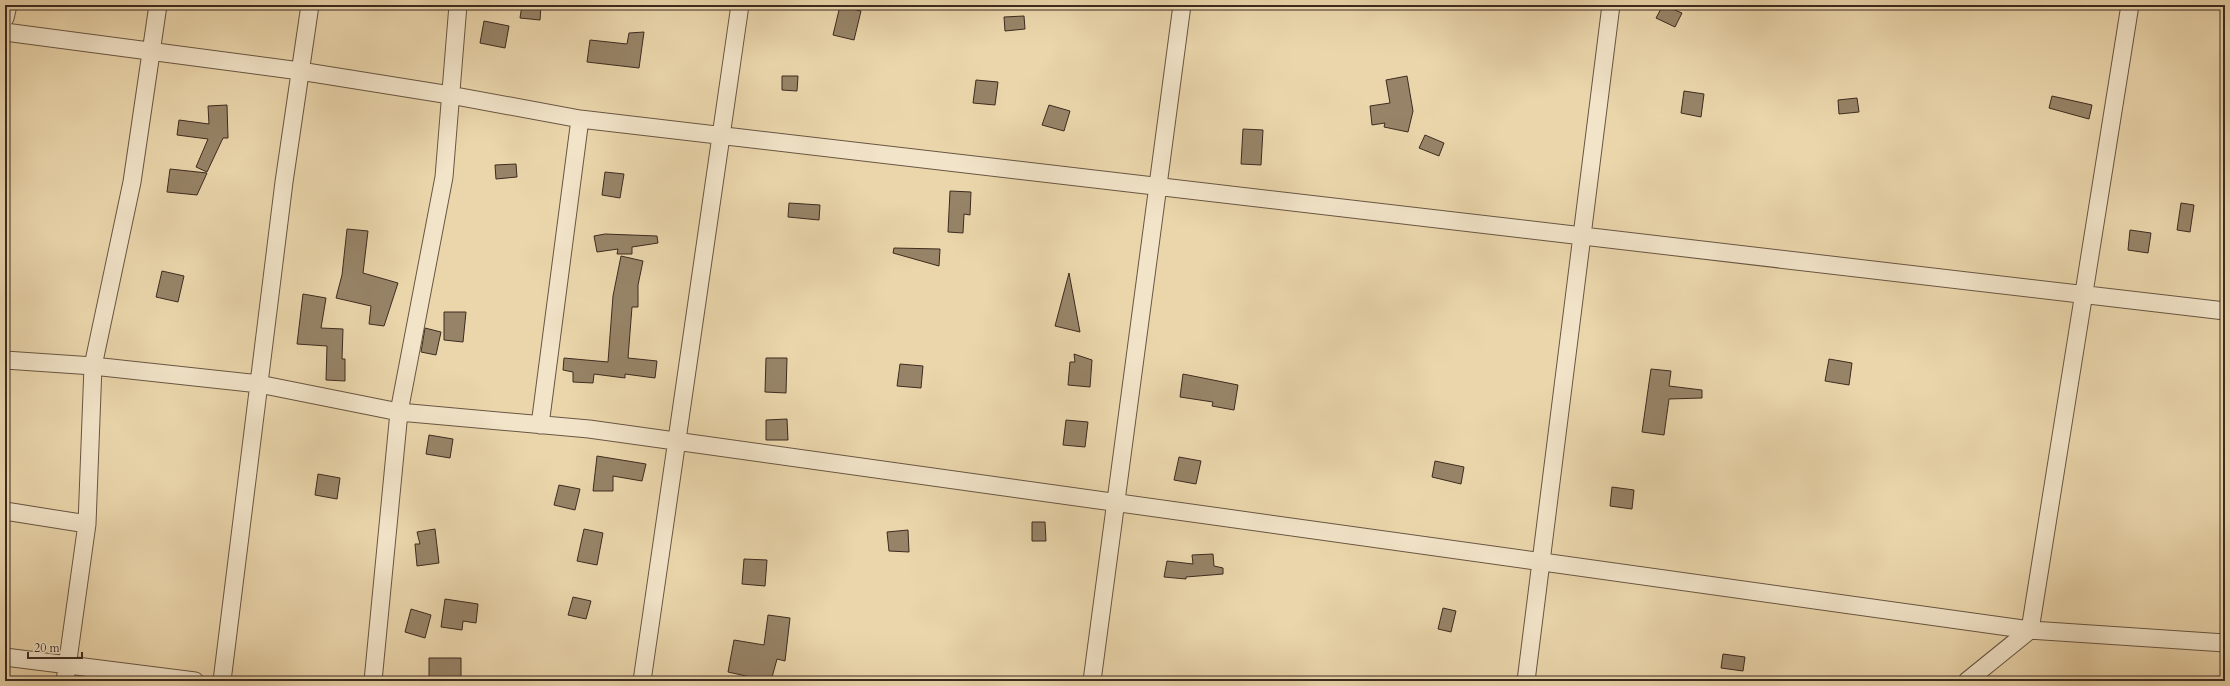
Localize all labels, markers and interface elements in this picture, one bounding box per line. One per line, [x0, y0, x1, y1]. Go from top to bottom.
scale bar [28, 634, 82, 660]
text: 20 m [34, 640, 61, 656]

